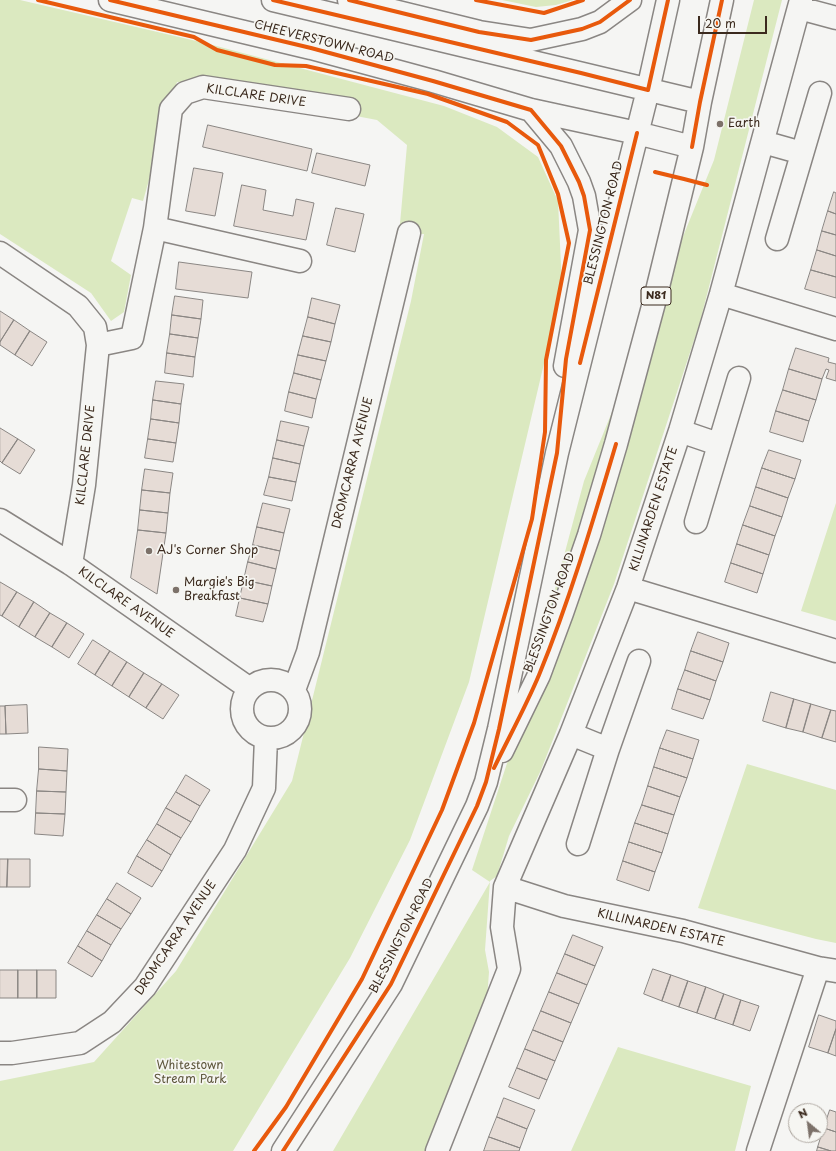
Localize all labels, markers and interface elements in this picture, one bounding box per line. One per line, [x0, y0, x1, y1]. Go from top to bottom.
scale bar [700, 8, 769, 34]
text: 20 m [705, 14, 736, 32]
street label: CHEEVERSTOWN ROAD [253, 18, 395, 66]
street label: KILCLARE DRIVE [205, 82, 307, 110]
place label: Earth [728, 117, 760, 131]
marker: Earth [715, 119, 725, 129]
street label: BLESSINGTON ROAD [582, 160, 626, 286]
road number: N81 [641, 287, 671, 305]
street label: DROMCARRA AVENUE [330, 396, 376, 530]
street label: KILCLARE DRIVE [74, 404, 98, 506]
street label: KILLINARDEN ESTATE [627, 445, 681, 573]
place label: AJ's Corner Shop [157, 544, 258, 558]
marker: AJ's Corner Shop [144, 546, 154, 556]
street label: BLESSINGTON ROAD [521, 551, 579, 675]
street label: KILCLARE AVENUE [75, 564, 177, 642]
place label: Margie's Big Breakfast [184, 576, 255, 604]
marker: Margie's Big Breakfast [171, 585, 181, 595]
street label: BLESSINGTON ROAD [367, 876, 437, 996]
street label: DROMCARRA AVENUE [132, 878, 220, 998]
street label: KILLINARDEN ESTATE [596, 906, 726, 950]
park label: Whitestown Stream Park [153, 1059, 227, 1087]
north arrow [788, 1103, 828, 1143]
text: N [794, 1103, 810, 1122]

